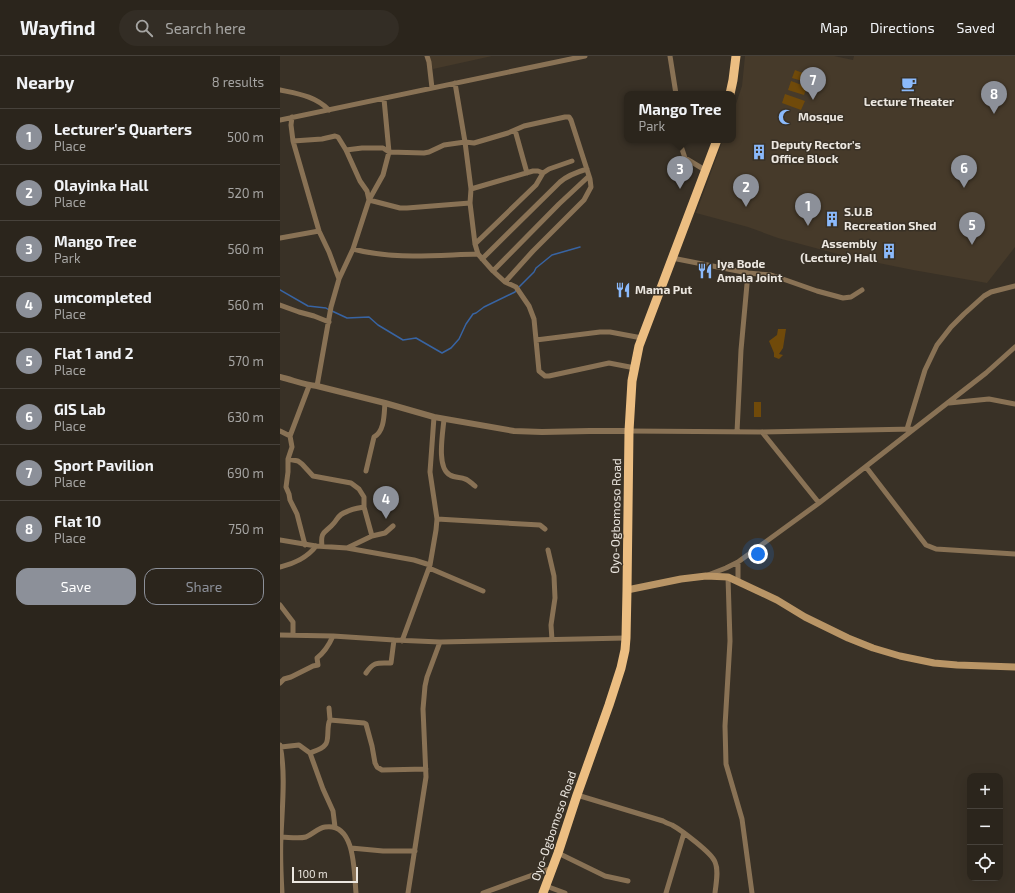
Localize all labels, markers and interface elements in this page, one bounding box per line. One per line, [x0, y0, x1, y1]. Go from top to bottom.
search box [119, 10, 399, 46]
text: Wayfind [20, 16, 95, 39]
icon: search [133, 17, 155, 39]
text: Search here [165, 19, 246, 37]
text: Map [820, 19, 848, 36]
text: Directions [870, 19, 935, 36]
text: Saved [957, 19, 995, 36]
pin: 7 [800, 67, 826, 100]
text: Nearby [16, 72, 74, 92]
text: 8 results [212, 74, 264, 90]
cafe icon: Lecture Theater [900, 75, 918, 93]
pin: 8 [981, 81, 1007, 114]
popup [624, 91, 736, 143]
place label: Lecture Theater [864, 94, 954, 108]
text: Mango Tree [639, 100, 721, 118]
mosque icon: Mosque [777, 108, 795, 126]
place label: Mosque [798, 109, 844, 123]
text: Park [639, 118, 665, 134]
text: Lecturer's Quarters [54, 120, 192, 138]
text: 1 [26, 129, 32, 145]
text: 500 m [227, 129, 264, 145]
place label: Deputy Rector's Office Block [771, 137, 861, 165]
text: Place [54, 138, 86, 154]
building icon: Deputy Rector's Office Block [750, 143, 768, 161]
pin: 6 [951, 155, 977, 188]
pin: 3 [667, 156, 693, 189]
pin: 2 [733, 174, 759, 207]
text: Olayinka Hall [54, 176, 148, 194]
text: 2 [25, 185, 33, 201]
text: 520 m [228, 185, 264, 201]
pin: 1 [795, 193, 821, 226]
text: Place [54, 194, 86, 210]
place label: S.U.B Recreation Shed [844, 204, 937, 232]
building icon: S.U.B Recreation Shed [823, 210, 841, 228]
pin: 5 [959, 212, 985, 245]
text: Mango Tree [54, 232, 137, 250]
place label: Assembly (Lecture) Hall [800, 236, 877, 264]
text: 3 [25, 241, 33, 257]
text: 560 m [227, 241, 264, 257]
building icon: Assembly (Lecture) Hall [880, 242, 898, 260]
text: Park [54, 250, 81, 266]
place label: Iya Bode Amala Joint [717, 256, 782, 284]
restaurant icon: Iya Bode Amala Joint [696, 262, 714, 280]
restaurant icon: Mama Put [614, 281, 632, 299]
place label: Mama Put [635, 282, 692, 296]
text: umcompleted [54, 288, 152, 306]
text: 4 [25, 297, 33, 313]
text: 560 m [227, 297, 264, 313]
text: Place [54, 306, 86, 322]
text: Flat 1 and 2 [54, 344, 133, 362]
text: 5 [25, 353, 33, 369]
text: 570 m [228, 353, 264, 369]
text: Place [54, 362, 86, 378]
text: GIS Lab [54, 400, 106, 418]
text: 6 [25, 409, 33, 425]
text: 630 m [227, 409, 264, 425]
text: Place [54, 418, 86, 434]
text: Sport Pavilion [54, 456, 154, 474]
street label: Oyo-Ogbomoso Road [607, 458, 623, 574]
text: 7 [26, 465, 32, 481]
text: 690 m [227, 465, 264, 481]
text: Place [54, 474, 86, 490]
pin: 4 [373, 486, 399, 519]
text: Flat 10 [54, 512, 101, 530]
text: 8 [25, 521, 33, 537]
text: 750 m [228, 521, 264, 537]
text: Place [54, 530, 86, 546]
your location [748, 544, 768, 564]
button: Save [16, 568, 136, 605]
button: Share [144, 568, 264, 605]
street label: Oyo-Ogbomoso Road [528, 769, 578, 883]
map controls [967, 773, 1003, 881]
button: + [967, 773, 1003, 809]
button: − [967, 809, 1003, 845]
button: locate [967, 845, 1003, 881]
scale bar [292, 865, 358, 884]
text: 100 m [298, 867, 328, 880]

